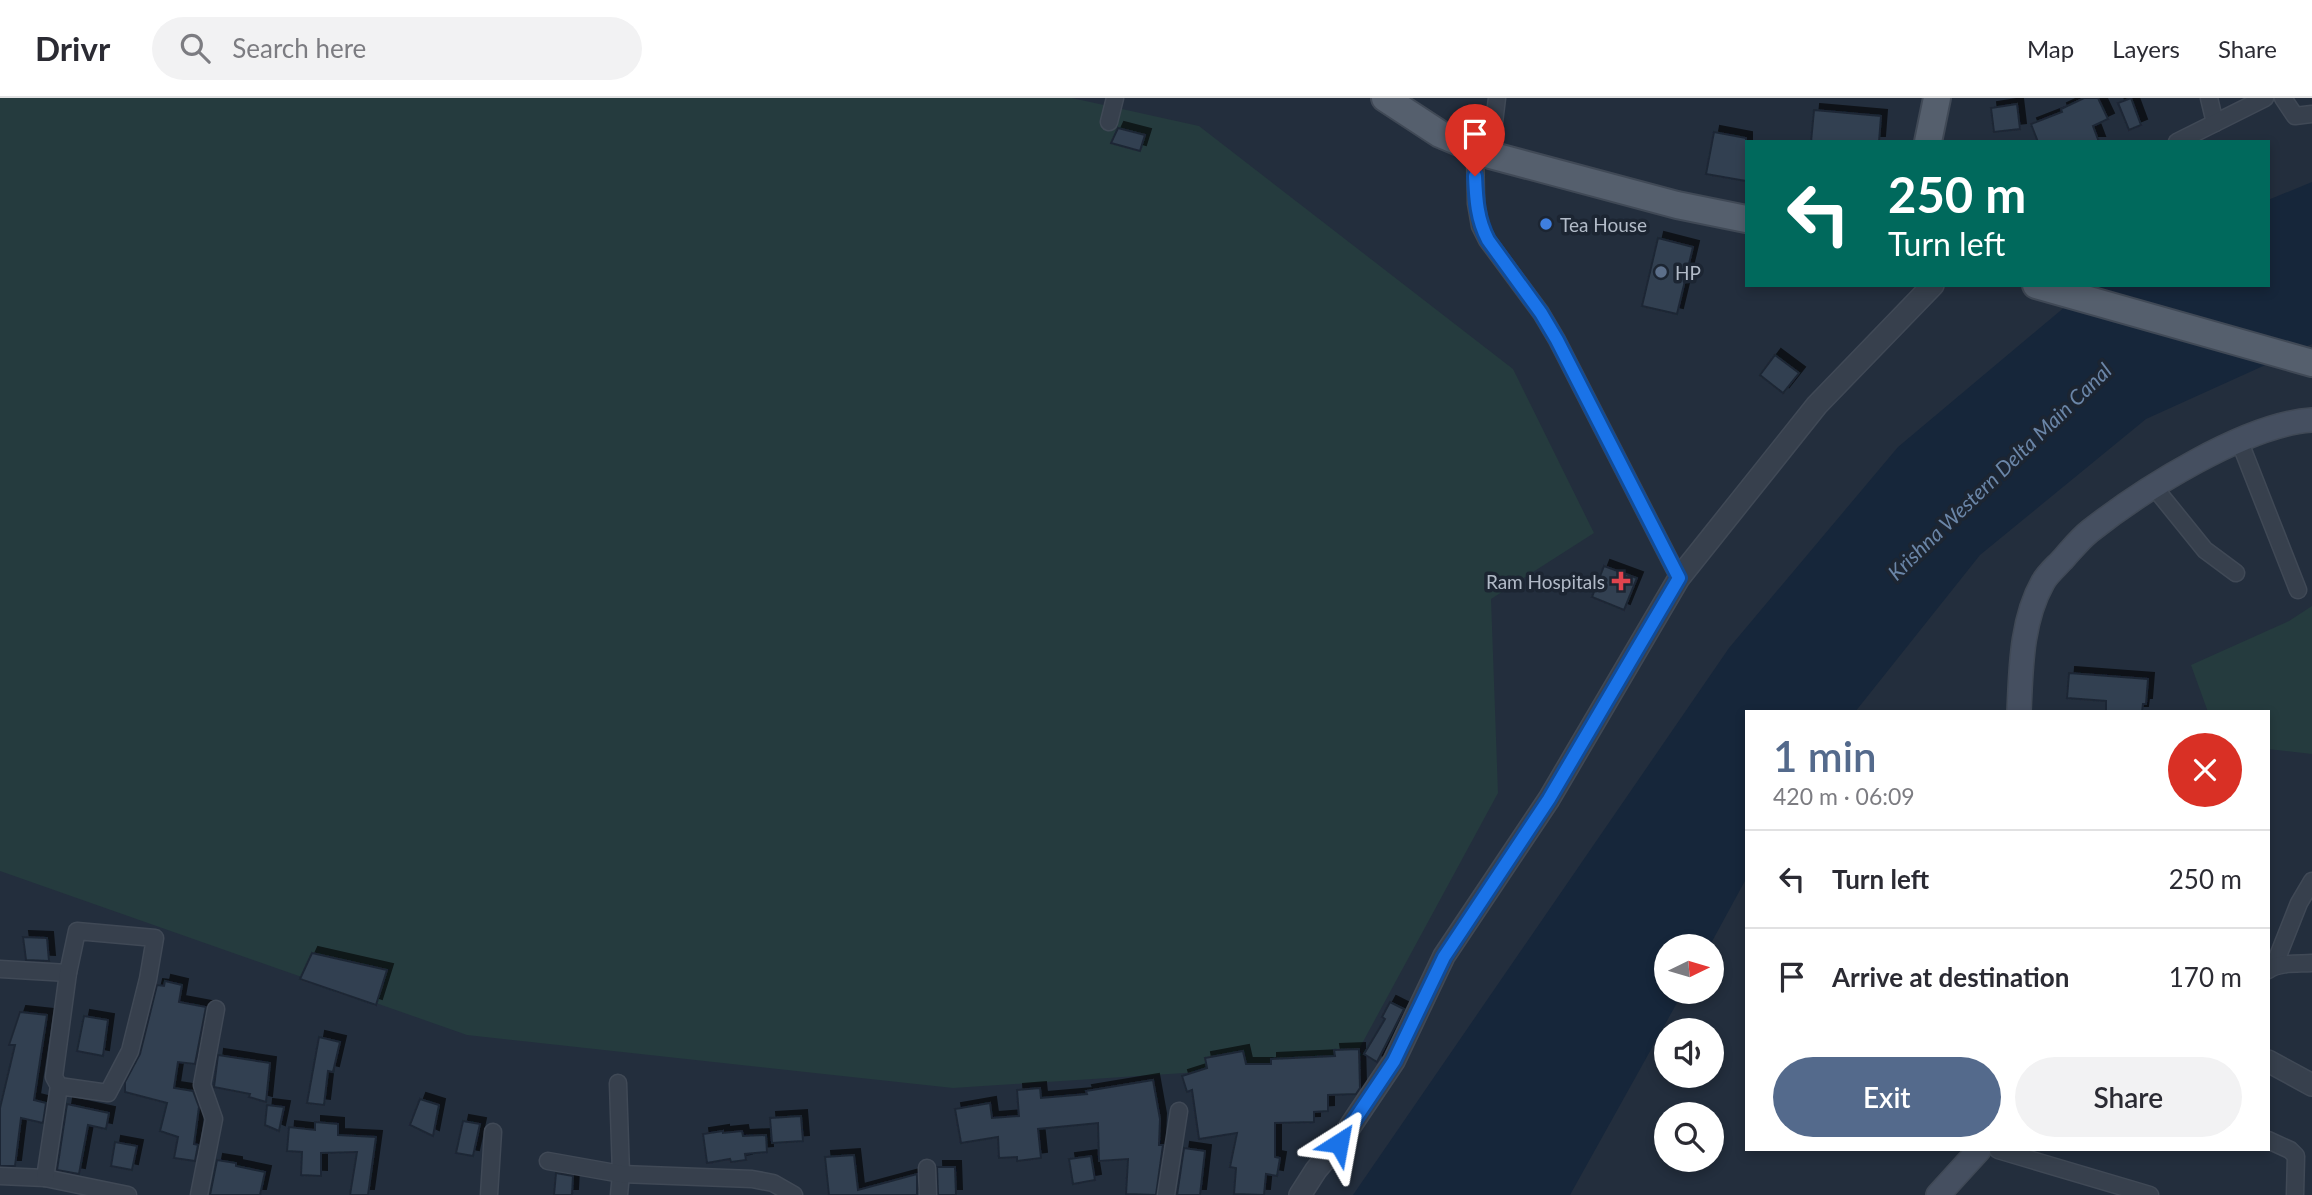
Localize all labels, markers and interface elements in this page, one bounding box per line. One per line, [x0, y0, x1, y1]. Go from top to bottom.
search box [152, 17, 642, 80]
text: Drivr [35, 28, 110, 68]
icon: search [176, 29, 214, 67]
text: Search here [232, 32, 366, 64]
text: Map [2027, 34, 2074, 63]
text: Layers [2112, 34, 2180, 63]
text: Share [2218, 34, 2277, 63]
pin [1445, 104, 1505, 176]
icon: arrive [1456, 115, 1494, 153]
text: 250 m [1888, 165, 2026, 223]
icon: left [1773, 168, 1864, 259]
place label: Tea House [1560, 213, 1647, 236]
marker: Tea House [1538, 216, 1554, 232]
text: Turn left [1888, 224, 2005, 263]
place label: HP [1675, 261, 1701, 284]
marker: HP [1653, 264, 1669, 280]
water label: Krishna Western Delta Main Canal [1882, 357, 2116, 585]
place label: Ram Hospitals [1486, 570, 1605, 593]
marker: Ram Hospitals [1611, 571, 1631, 591]
text: 1 min [1773, 731, 1877, 781]
button: close [2168, 733, 2242, 807]
text: 420 m · 06:09 [1773, 782, 1915, 810]
icon: left [1773, 860, 1811, 898]
text: Turn left [1832, 863, 1929, 895]
text: 250 m [2169, 863, 2242, 895]
north arrow [1654, 934, 1724, 1004]
map controls [1654, 934, 1724, 1172]
icon: arrive [1773, 958, 1811, 996]
text: Arrive at destination [1832, 961, 2069, 993]
text: 170 m [2169, 961, 2242, 993]
button: sound [1654, 1018, 1724, 1088]
button: Exit [1773, 1057, 2001, 1137]
button: Share [2015, 1057, 2242, 1137]
button: search [1654, 1102, 1724, 1172]
position arrow [1302, 1106, 1376, 1180]

